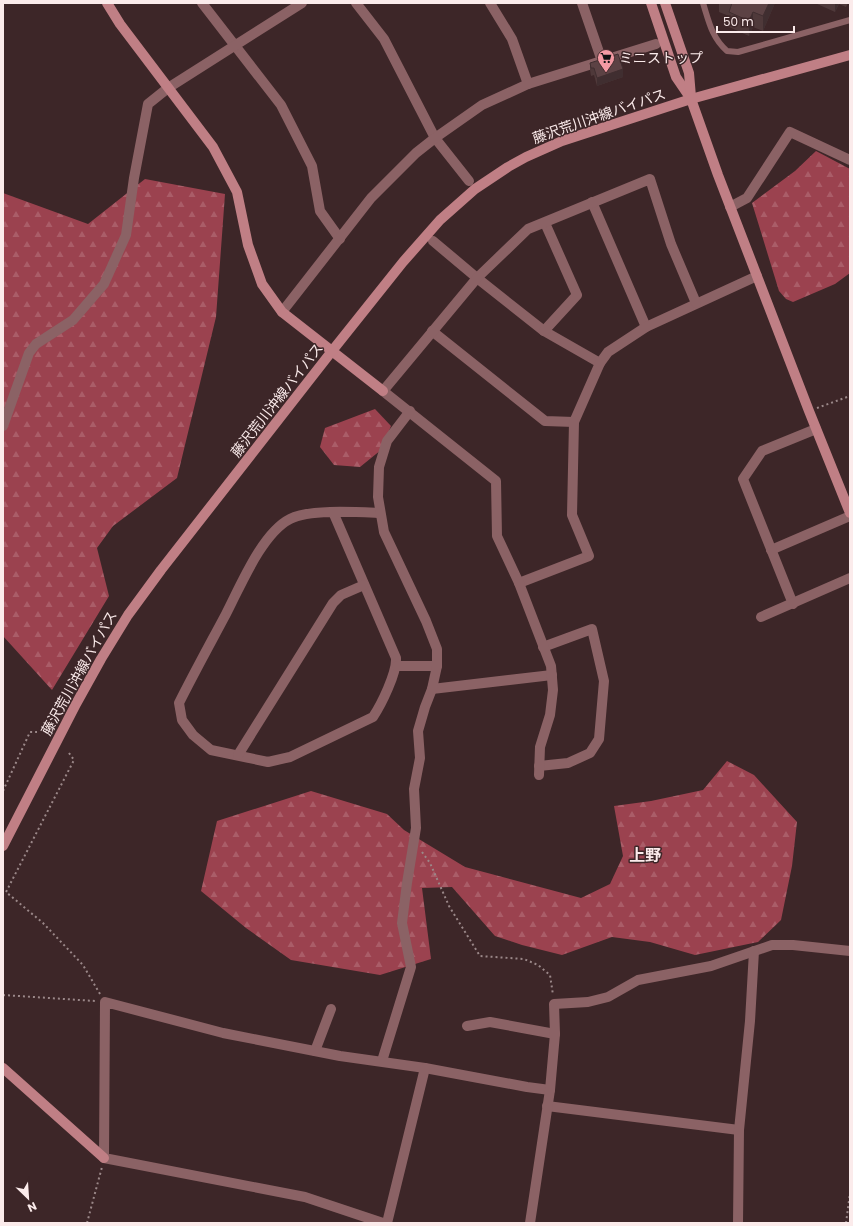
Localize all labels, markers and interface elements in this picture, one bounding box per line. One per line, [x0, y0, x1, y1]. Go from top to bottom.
scale bar [717, 8, 794, 34]
text: 50 m [723, 13, 754, 30]
supermarket icon: ミニストップ [596, 48, 616, 73]
place label: ミニストップ [619, 48, 703, 68]
street label: 藤沢荒川沖線バイパス [530, 84, 668, 148]
street label: 藤沢荒川沖線バイパス [226, 339, 328, 461]
street label: 藤沢荒川沖線バイパス [36, 607, 122, 739]
district label: 上野 [629, 844, 661, 867]
north arrow [8, 1178, 48, 1218]
text: N [25, 1198, 39, 1216]

